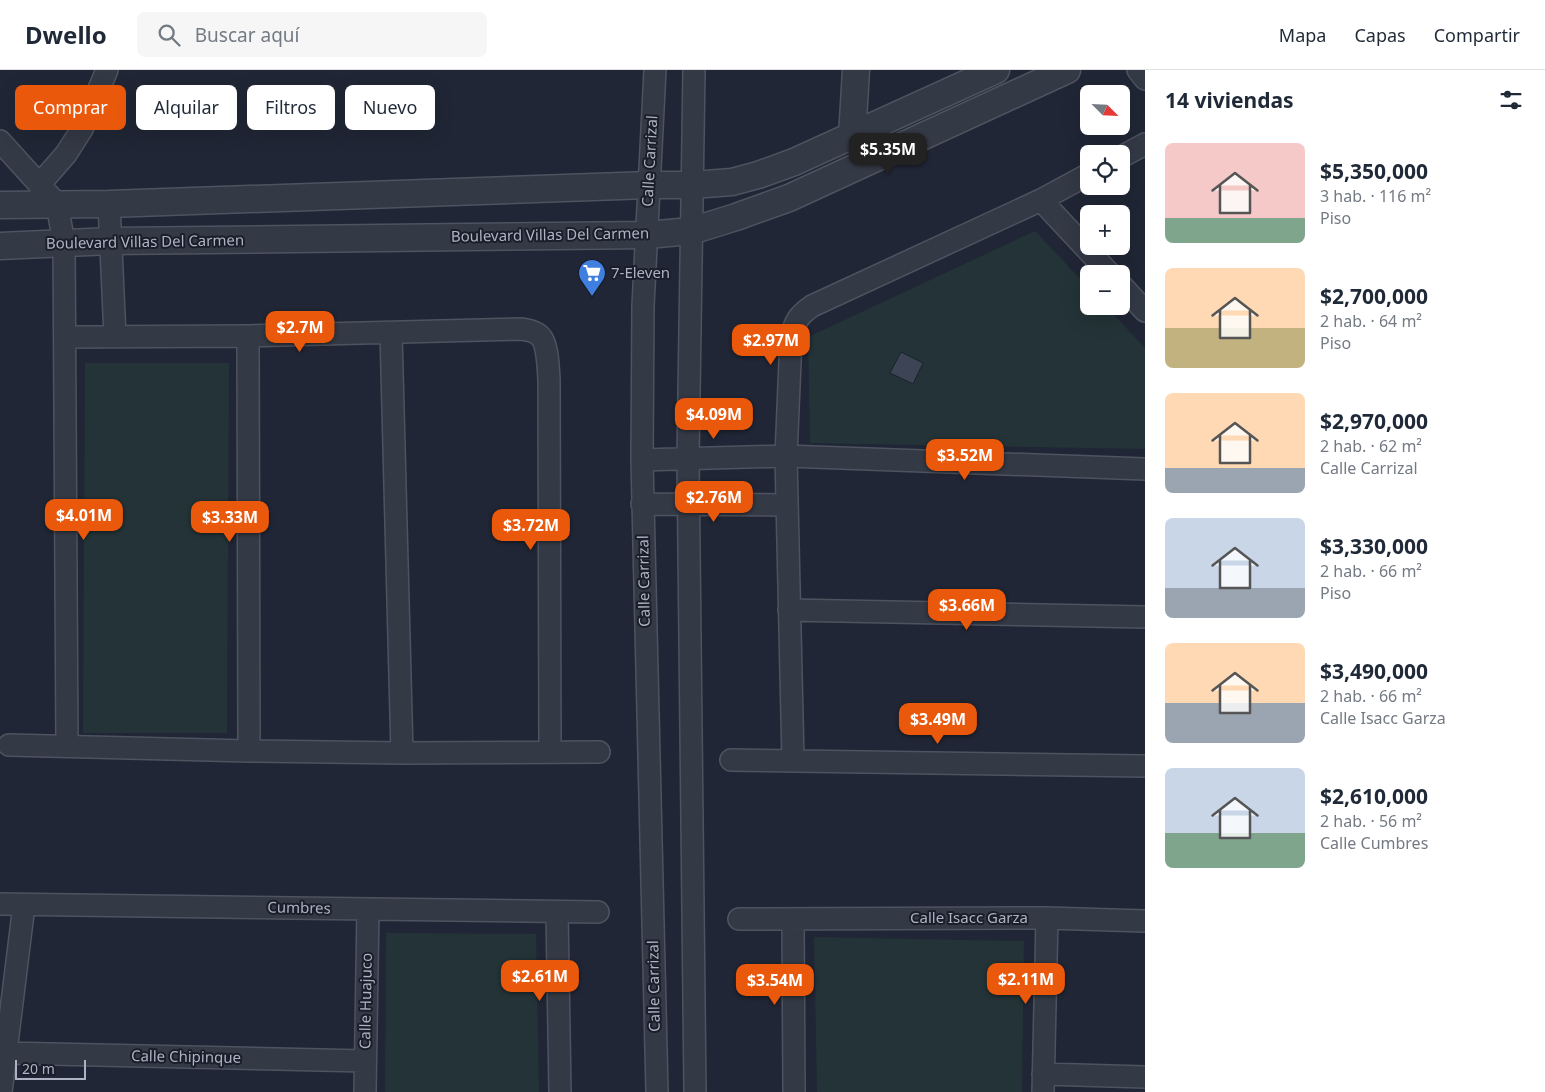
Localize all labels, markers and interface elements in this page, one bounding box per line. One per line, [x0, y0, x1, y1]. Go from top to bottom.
search box [137, 12, 487, 57]
text: Dwello [25, 18, 107, 51]
icon: search [155, 21, 183, 49]
text: Buscar aquí [195, 22, 300, 48]
text: Mapa [1279, 23, 1326, 47]
text: Capas [1354, 23, 1406, 47]
text: Compartir [1434, 23, 1520, 47]
chip: Comprar [15, 85, 126, 130]
chip: Alquilar [136, 85, 237, 130]
chip: Filtros [247, 85, 335, 130]
chip: Nuevo [345, 85, 435, 130]
north arrow [1080, 85, 1130, 135]
map controls [1080, 85, 1130, 315]
text: 14 viviendas [1165, 86, 1294, 114]
icon: filters [1497, 86, 1525, 114]
street label: Calle Carrizal [637, 115, 661, 207]
pin: $5.35M [847, 132, 929, 175]
text: $5.35M [860, 138, 916, 160]
button: locate [1080, 145, 1130, 195]
text: $5,350,000 [1320, 157, 1428, 185]
icon: home [1205, 163, 1265, 223]
text: 3 hab. · 116 m² [1320, 185, 1431, 207]
button: + [1080, 205, 1130, 255]
text: Piso [1320, 207, 1351, 229]
street label: Boulevard Villas Del Carmen [451, 222, 649, 246]
street label: Boulevard Villas Del Carmen [46, 229, 244, 253]
supermarket icon: 7-Eleven [577, 258, 607, 297]
place label: 7-Eleven [611, 262, 670, 282]
button: − [1080, 265, 1130, 315]
text: $2,700,000 [1320, 282, 1428, 310]
icon: home [1205, 288, 1265, 348]
pin: $2.7M [265, 310, 335, 353]
text: 2 hab. · 64 m² [1320, 310, 1422, 332]
text: $2.7M [276, 316, 324, 338]
pin: $2.97M [730, 324, 812, 366]
text: $2.97M [743, 329, 799, 351]
text: Piso [1320, 332, 1351, 354]
pin: $4.09M [673, 398, 755, 440]
text: $4.09M [686, 403, 742, 425]
text: $2,970,000 [1320, 407, 1428, 435]
icon: home [1205, 413, 1265, 473]
text: 2 hab. · 62 m² [1320, 435, 1422, 457]
pin: $3.52M [924, 438, 1006, 481]
text: $3.52M [937, 444, 993, 466]
text: Calle Carrizal [1320, 457, 1418, 479]
pin: $2.76M [673, 480, 755, 523]
text: $2.76M [686, 486, 742, 508]
pin: $4.01M [43, 498, 125, 541]
pin: $3.33M [189, 500, 271, 543]
text: $4.01M [56, 504, 112, 526]
text: $3.33M [202, 506, 258, 528]
pin: $3.72M [490, 508, 572, 551]
text: $3.72M [503, 514, 559, 536]
text: $3,330,000 [1320, 532, 1428, 560]
street label: Calle Carrizal [632, 535, 654, 627]
icon: home [1205, 538, 1265, 598]
text: 2 hab. · 66 m² [1320, 560, 1422, 582]
text: Piso [1320, 582, 1351, 604]
pin: $3.66M [926, 588, 1008, 631]
text: $3.66M [939, 594, 995, 616]
text: $3,490,000 [1320, 657, 1428, 685]
icon: home [1205, 663, 1265, 723]
text: 2 hab. · 66 m² [1320, 685, 1422, 707]
pin: $3.49M [897, 702, 979, 745]
text: Calle Isacc Garza [1320, 707, 1446, 729]
text: $3.49M [910, 708, 966, 730]
text: $2,610,000 [1320, 782, 1428, 810]
icon: home [1205, 788, 1265, 848]
text: 2 hab. · 56 m² [1320, 810, 1422, 832]
text: Calle Cumbres [1320, 832, 1428, 854]
street label: Cumbres [267, 896, 331, 918]
street label: Calle Isacc Garza [910, 907, 1028, 927]
street label: Calle Carrizal [642, 940, 664, 1032]
street label: Calle Huajuco [354, 953, 376, 1049]
pin: $2.61M [499, 960, 581, 1002]
pin: $2.11M [985, 962, 1067, 1005]
pin: $3.54M [734, 964, 816, 1006]
text: $2.61M [512, 965, 568, 987]
text: $2.11M [998, 968, 1054, 990]
text: $3.54M [747, 969, 803, 991]
street label: Calle Chipinque [131, 1045, 241, 1067]
scale bar [15, 1057, 86, 1080]
text: 20 m [22, 1059, 55, 1078]

